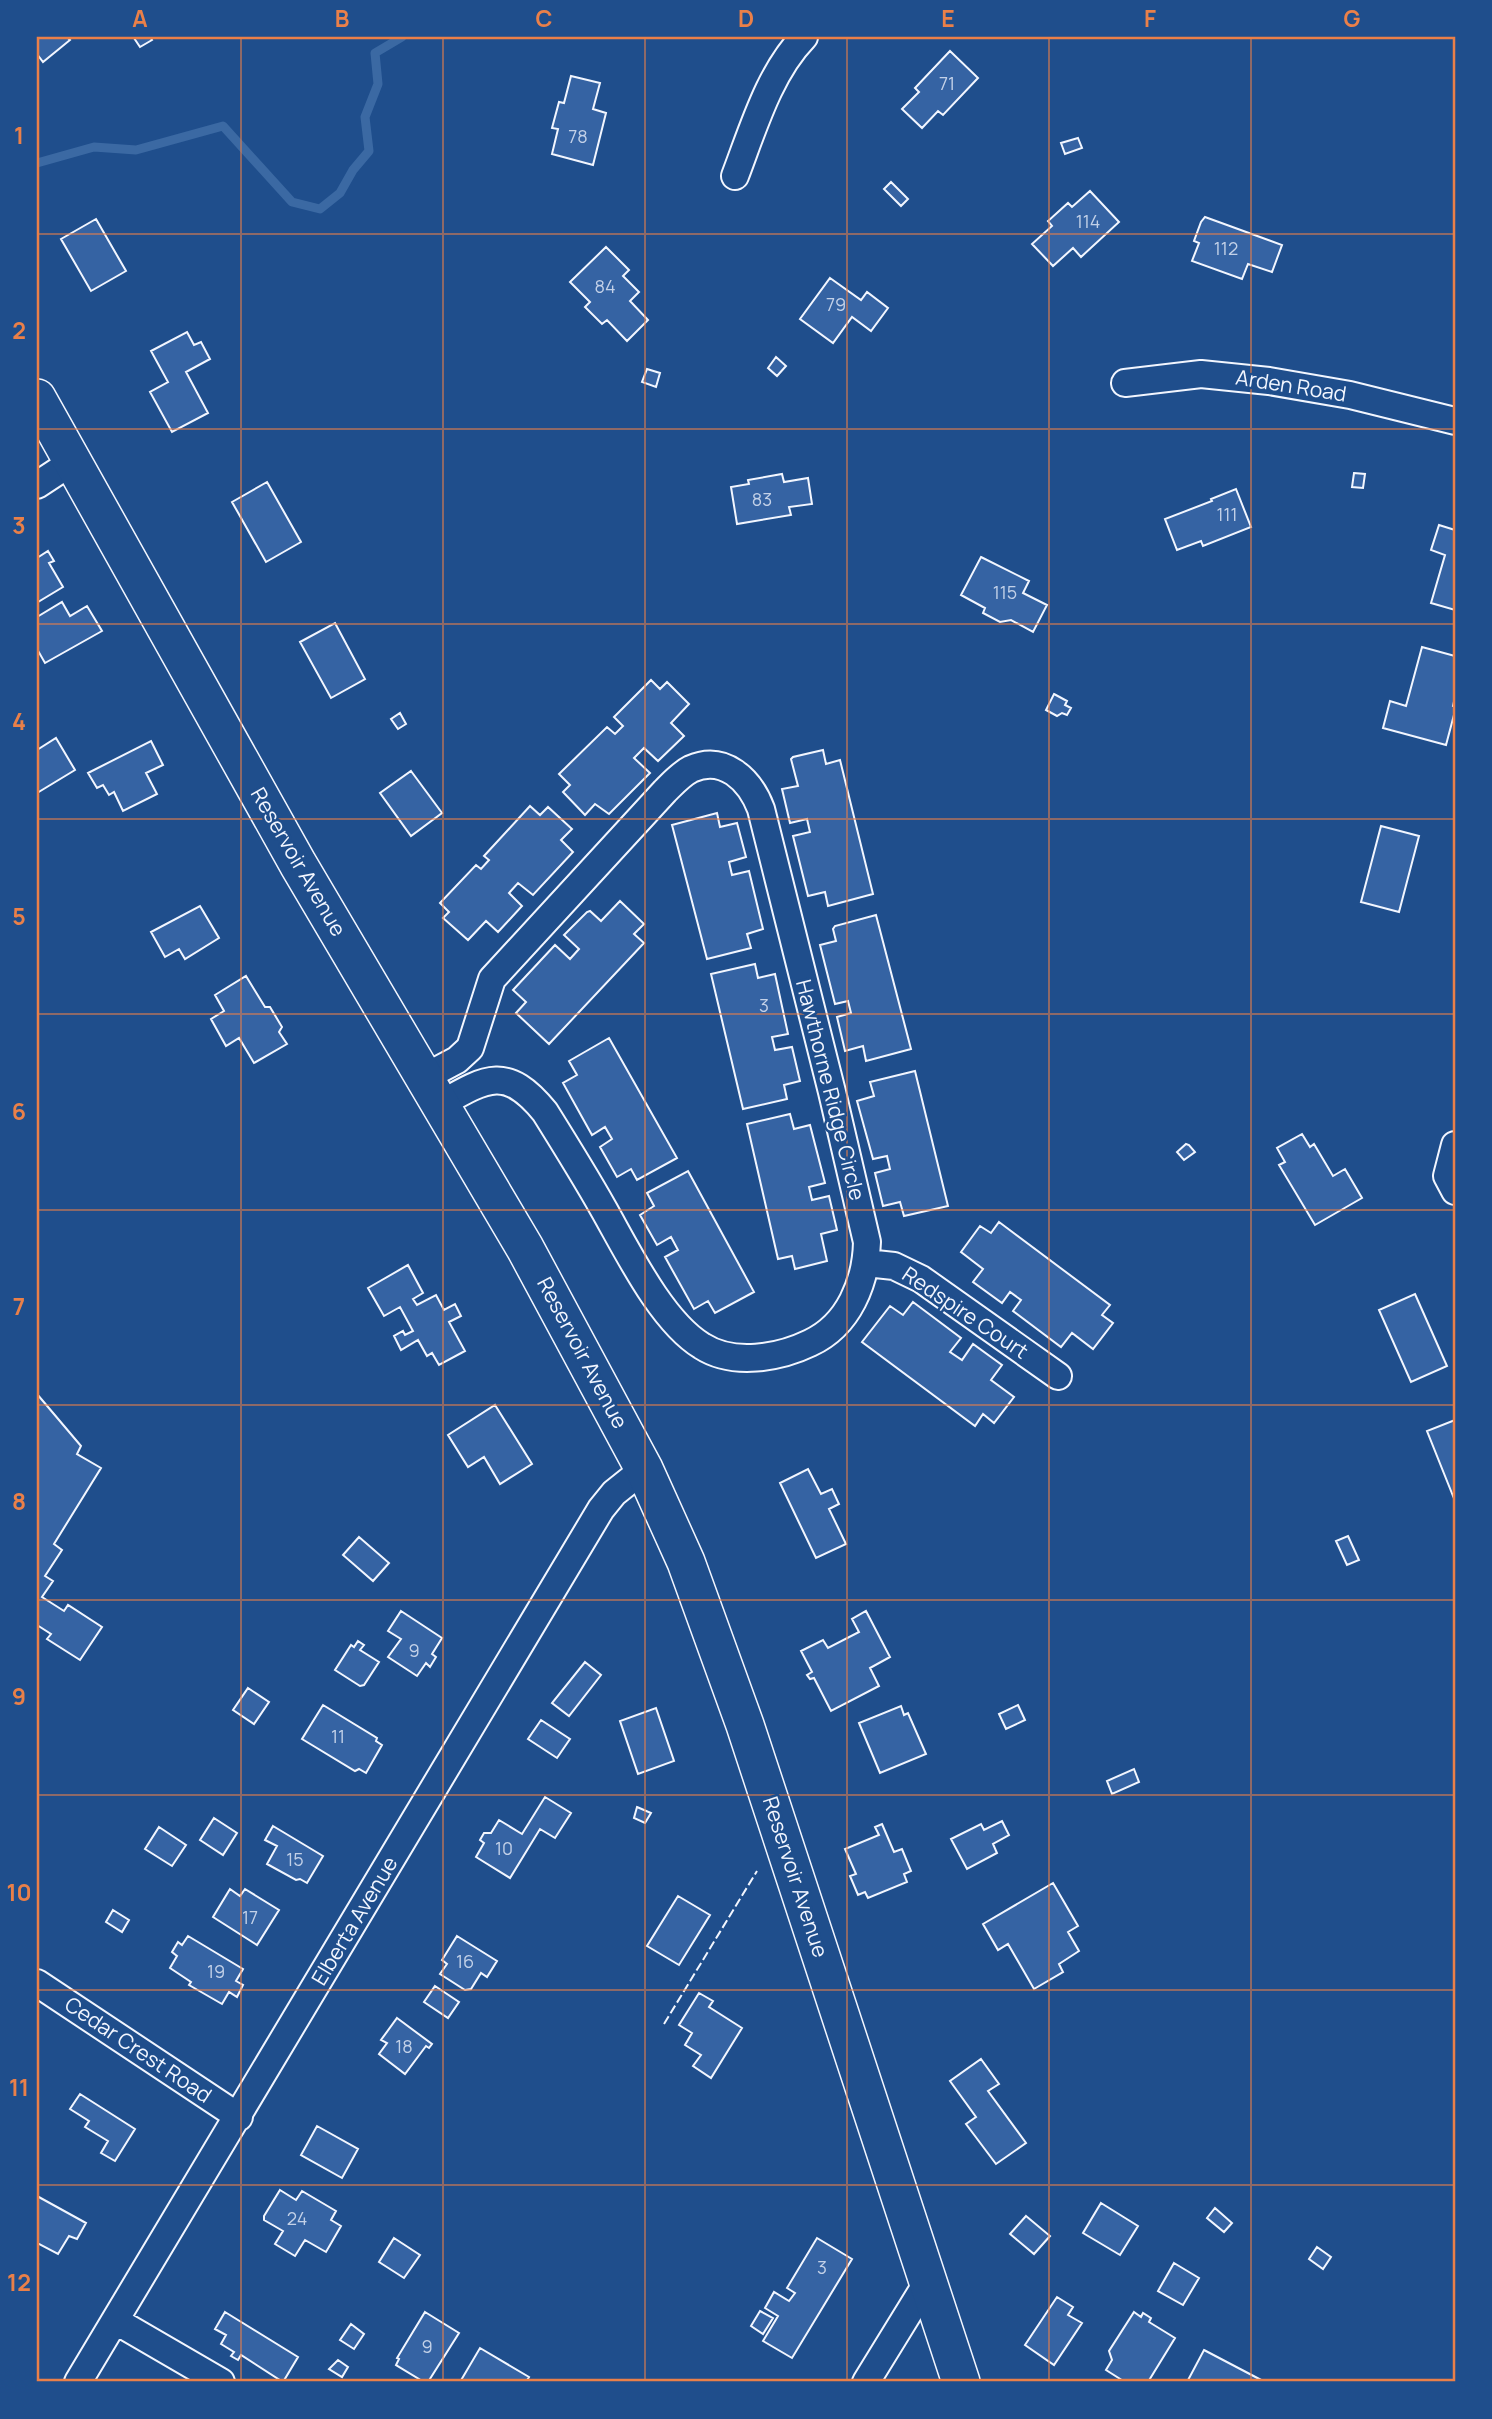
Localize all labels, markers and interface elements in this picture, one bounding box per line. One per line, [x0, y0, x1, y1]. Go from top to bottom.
text: A [132, 2, 148, 34]
text: B [335, 2, 349, 34]
text: C [536, 2, 553, 34]
text: D [738, 2, 754, 34]
text: E [941, 2, 955, 34]
text: F [1144, 2, 1156, 34]
text: G [1344, 2, 1361, 34]
house number: 71 [939, 71, 955, 95]
text: 1 [14, 119, 24, 151]
house number: 78 [568, 124, 588, 148]
house number: 114 [1076, 209, 1100, 233]
house number: 112 [1214, 236, 1238, 260]
house number: 84 [594, 274, 616, 298]
house number: 79 [826, 292, 846, 316]
text: 2 [12, 314, 26, 346]
street label: Arden Road [1234, 362, 1348, 408]
house number: 83 [752, 487, 772, 511]
house number: 111 [1216, 502, 1238, 526]
text: 3 [12, 509, 26, 541]
house number: 115 [993, 580, 1017, 604]
text: 4 [12, 705, 26, 737]
street label: Reservoir Avenue [245, 782, 353, 941]
text: 5 [12, 900, 26, 932]
street label: Hawthorne Ridge Circle [790, 976, 872, 1203]
house number: 3 [759, 993, 769, 1017]
text: 6 [12, 1095, 26, 1127]
street label: Redspire Court [897, 1260, 1034, 1365]
street label: Reservoir Avenue [531, 1272, 635, 1433]
text: 7 [13, 1290, 25, 1322]
text: 8 [12, 1485, 26, 1517]
house number: 9 [408, 1638, 420, 1662]
text: 9 [12, 1680, 26, 1712]
house number: 11 [331, 1724, 345, 1748]
street label: Reservoir Avenue [757, 1793, 835, 1961]
house number: 10 [495, 1836, 513, 1860]
house number: 15 [286, 1847, 304, 1871]
street label: Elberta Avenue [305, 1851, 404, 1990]
text: 10 [6, 1876, 32, 1908]
house number: 17 [242, 1905, 258, 1929]
house number: 16 [456, 1949, 474, 1973]
house number: 19 [207, 1959, 225, 1983]
street label: Cedar Crest Road [60, 1990, 217, 2109]
house number: 18 [395, 2034, 413, 2058]
text: 11 [9, 2071, 29, 2103]
house number: 24 [287, 2206, 307, 2230]
house number: 3 [817, 2255, 827, 2279]
text: 12 [7, 2266, 31, 2298]
house number: 9 [421, 2334, 433, 2358]

